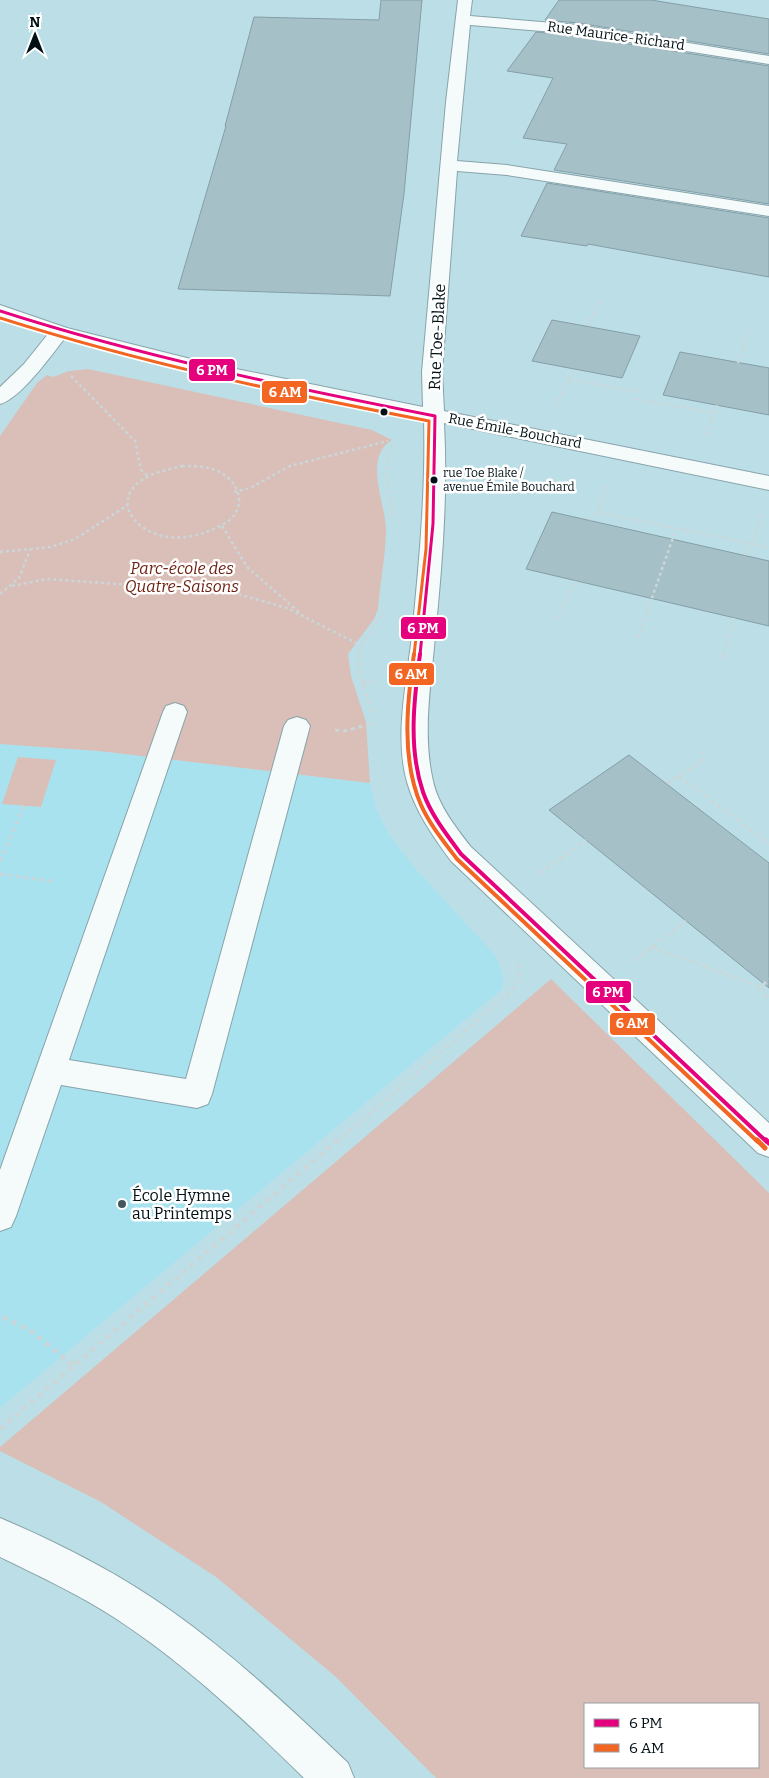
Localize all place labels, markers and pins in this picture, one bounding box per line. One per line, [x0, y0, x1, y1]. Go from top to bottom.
unlabelled marker [379, 407, 389, 417]
place label: rue Toe Blake / avenue Émile Bouchard [443, 466, 575, 494]
marker: rue Toe Blake / avenue Émile Bouchard [429, 475, 439, 485]
place label: École Hymne au Printemps [132, 1185, 232, 1223]
marker: École Hymne au Printemps [116, 1198, 128, 1210]

